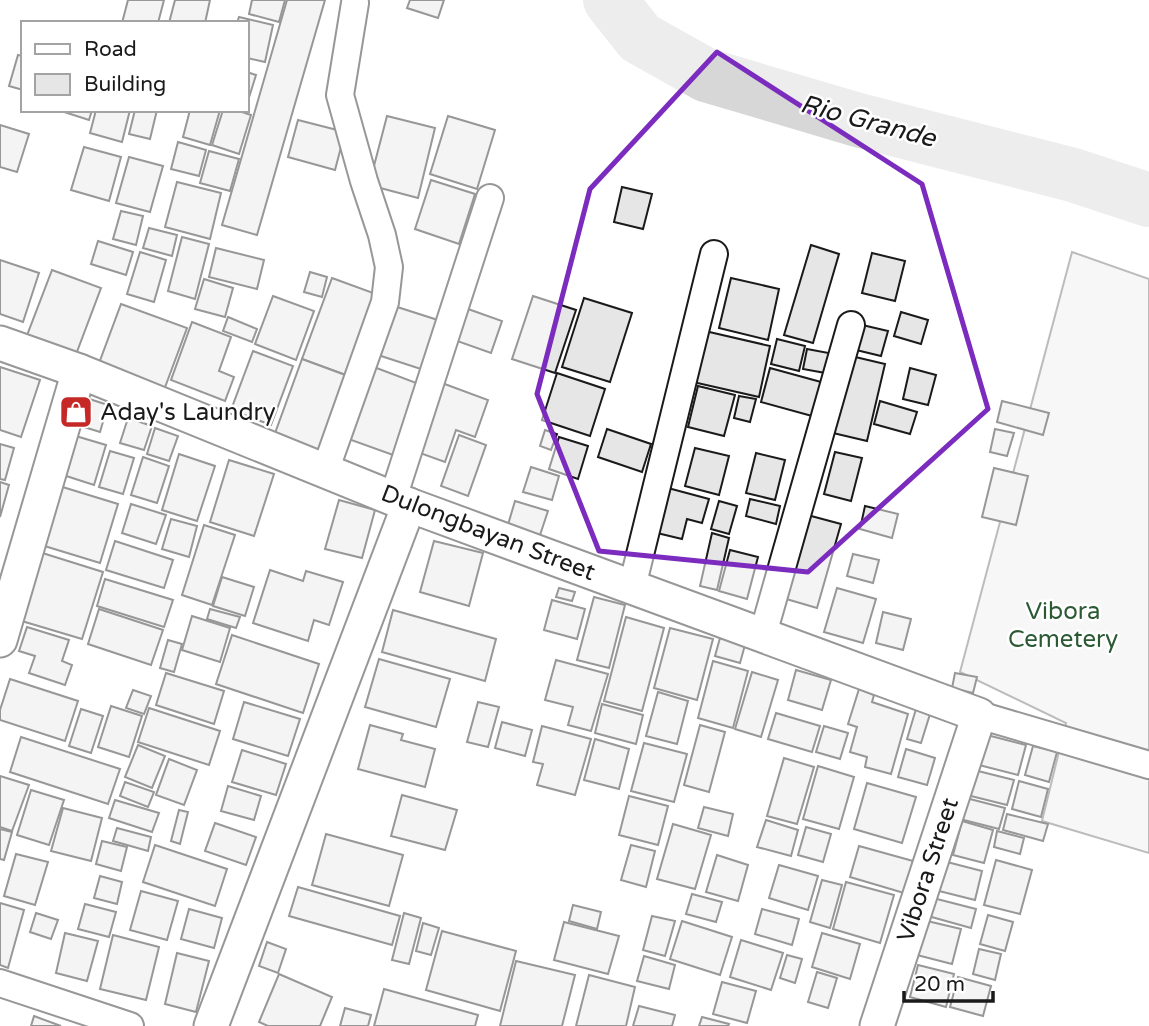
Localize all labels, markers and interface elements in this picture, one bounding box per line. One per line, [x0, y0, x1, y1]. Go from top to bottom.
legend [21, 21, 248, 112]
text: Road [84, 37, 137, 62]
text: Building [84, 72, 166, 97]
water label: Rio Grande [797, 88, 940, 154]
shop icon: Aday's Laundry [57, 393, 95, 431]
place label: Aday's Laundry [100, 398, 276, 427]
street label: Dulongbayan Street [377, 479, 599, 587]
park label: Vibora Cemetery [1008, 597, 1118, 654]
street label: Vibora Street [891, 794, 965, 946]
scale bar [904, 960, 993, 1004]
text: 20 m [914, 972, 965, 997]

